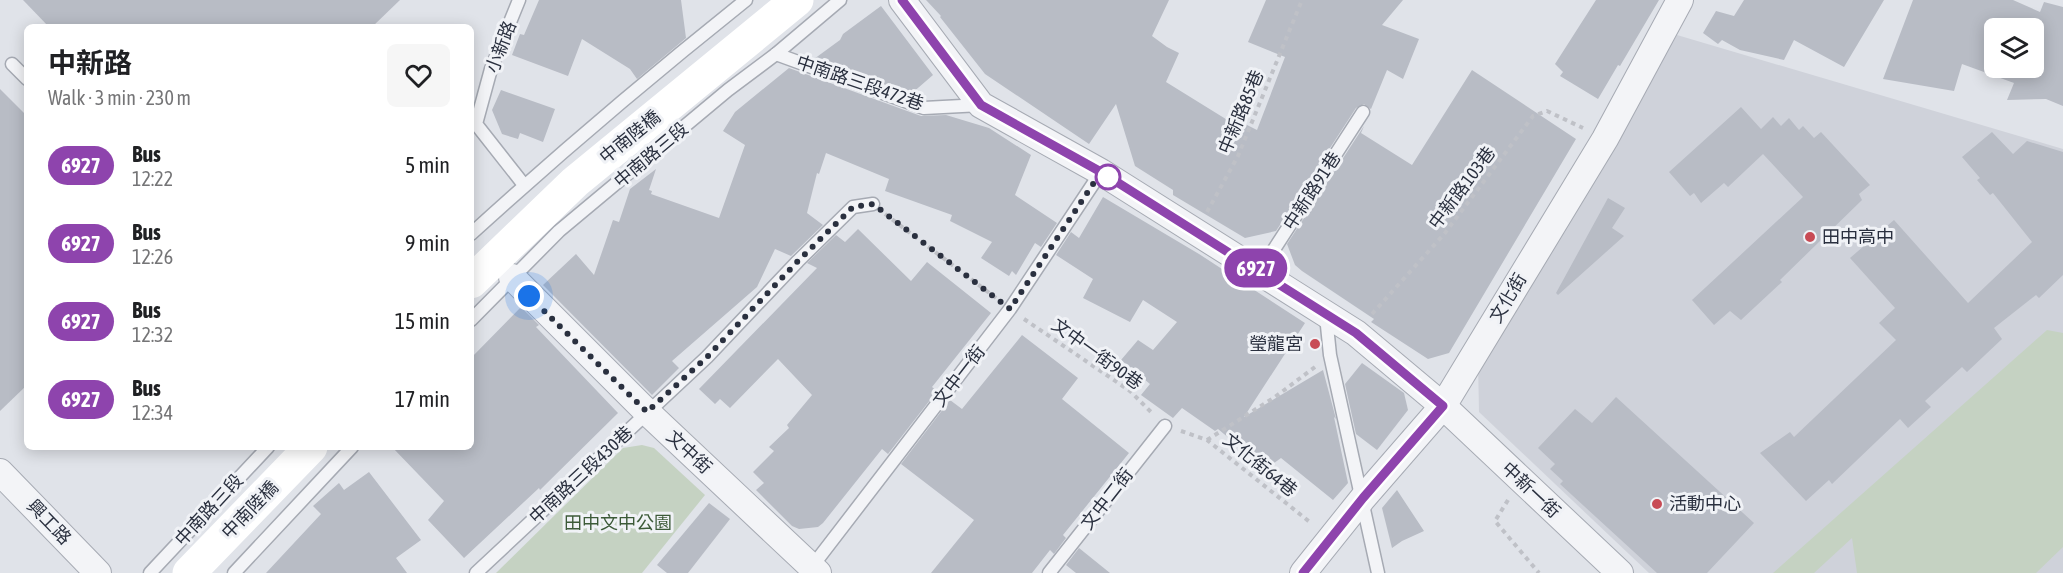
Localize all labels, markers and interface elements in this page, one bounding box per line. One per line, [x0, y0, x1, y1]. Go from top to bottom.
street label: 小新路 [481, 18, 520, 76]
map controls [1984, 18, 2044, 78]
button: layers [1984, 18, 2044, 78]
button: heart [387, 44, 450, 107]
text: 中新路 [48, 47, 132, 79]
street label: 中南路三段472巷 [794, 51, 927, 114]
street label: 中新路85巷 [1214, 67, 1268, 157]
text: Walk · 3 min · 230 m [48, 86, 191, 109]
street label: 中南陸橋 [595, 106, 664, 167]
street label: 中南路三段 [609, 118, 692, 192]
text: Bus [132, 141, 161, 167]
street label: 中新路103巷 [1424, 142, 1499, 233]
street label: 中新路91巷 [1279, 148, 1345, 234]
text: 5 min [405, 152, 450, 178]
text: 6927 [61, 153, 101, 177]
unlabelled marker [1095, 164, 1121, 190]
text: 12:22 [132, 167, 173, 190]
text: Bus [132, 219, 161, 245]
place label: 田中高中 [1822, 226, 1894, 247]
text: 9 min [405, 230, 450, 256]
marker: 田中高中 [1803, 230, 1817, 244]
text: 6927 [61, 231, 101, 255]
text: 12:26 [132, 245, 173, 268]
line badge: 6927 [1214, 248, 1298, 288]
text: 6927 [1236, 256, 1276, 280]
street label: 文化街 [1485, 269, 1530, 326]
your location [514, 281, 544, 311]
text: Bus [132, 297, 161, 323]
text: 15 min [395, 308, 450, 334]
text: 6927 [61, 309, 101, 333]
street label: 文中一街90巷 [1048, 314, 1147, 394]
text: 12:32 [132, 323, 173, 346]
place label: 瑩龍宮 [1249, 333, 1303, 354]
marker: 瑩龍宮 [1308, 337, 1322, 351]
street label: 文中一街 [928, 341, 989, 411]
text: Bus [132, 375, 161, 401]
text: 17 min [395, 386, 450, 412]
text: 6927 [61, 387, 101, 411]
text: 12:34 [132, 401, 173, 424]
street label: 中南路三段430巷 [525, 421, 637, 528]
street label: 文中街 [662, 426, 716, 478]
street label: 文化街64巷 [1219, 428, 1301, 501]
street label: 中新一街 [1498, 457, 1565, 522]
street label: 文中二街 [1076, 464, 1137, 534]
street label: 中南路三段 [170, 470, 247, 550]
street label: 中南陸橋 [217, 476, 282, 543]
place label: 活動中心 [1669, 493, 1741, 514]
street label: 興工路 [23, 495, 76, 548]
marker: 活動中心 [1650, 497, 1664, 511]
park label: 田中文中公園 [564, 512, 672, 533]

